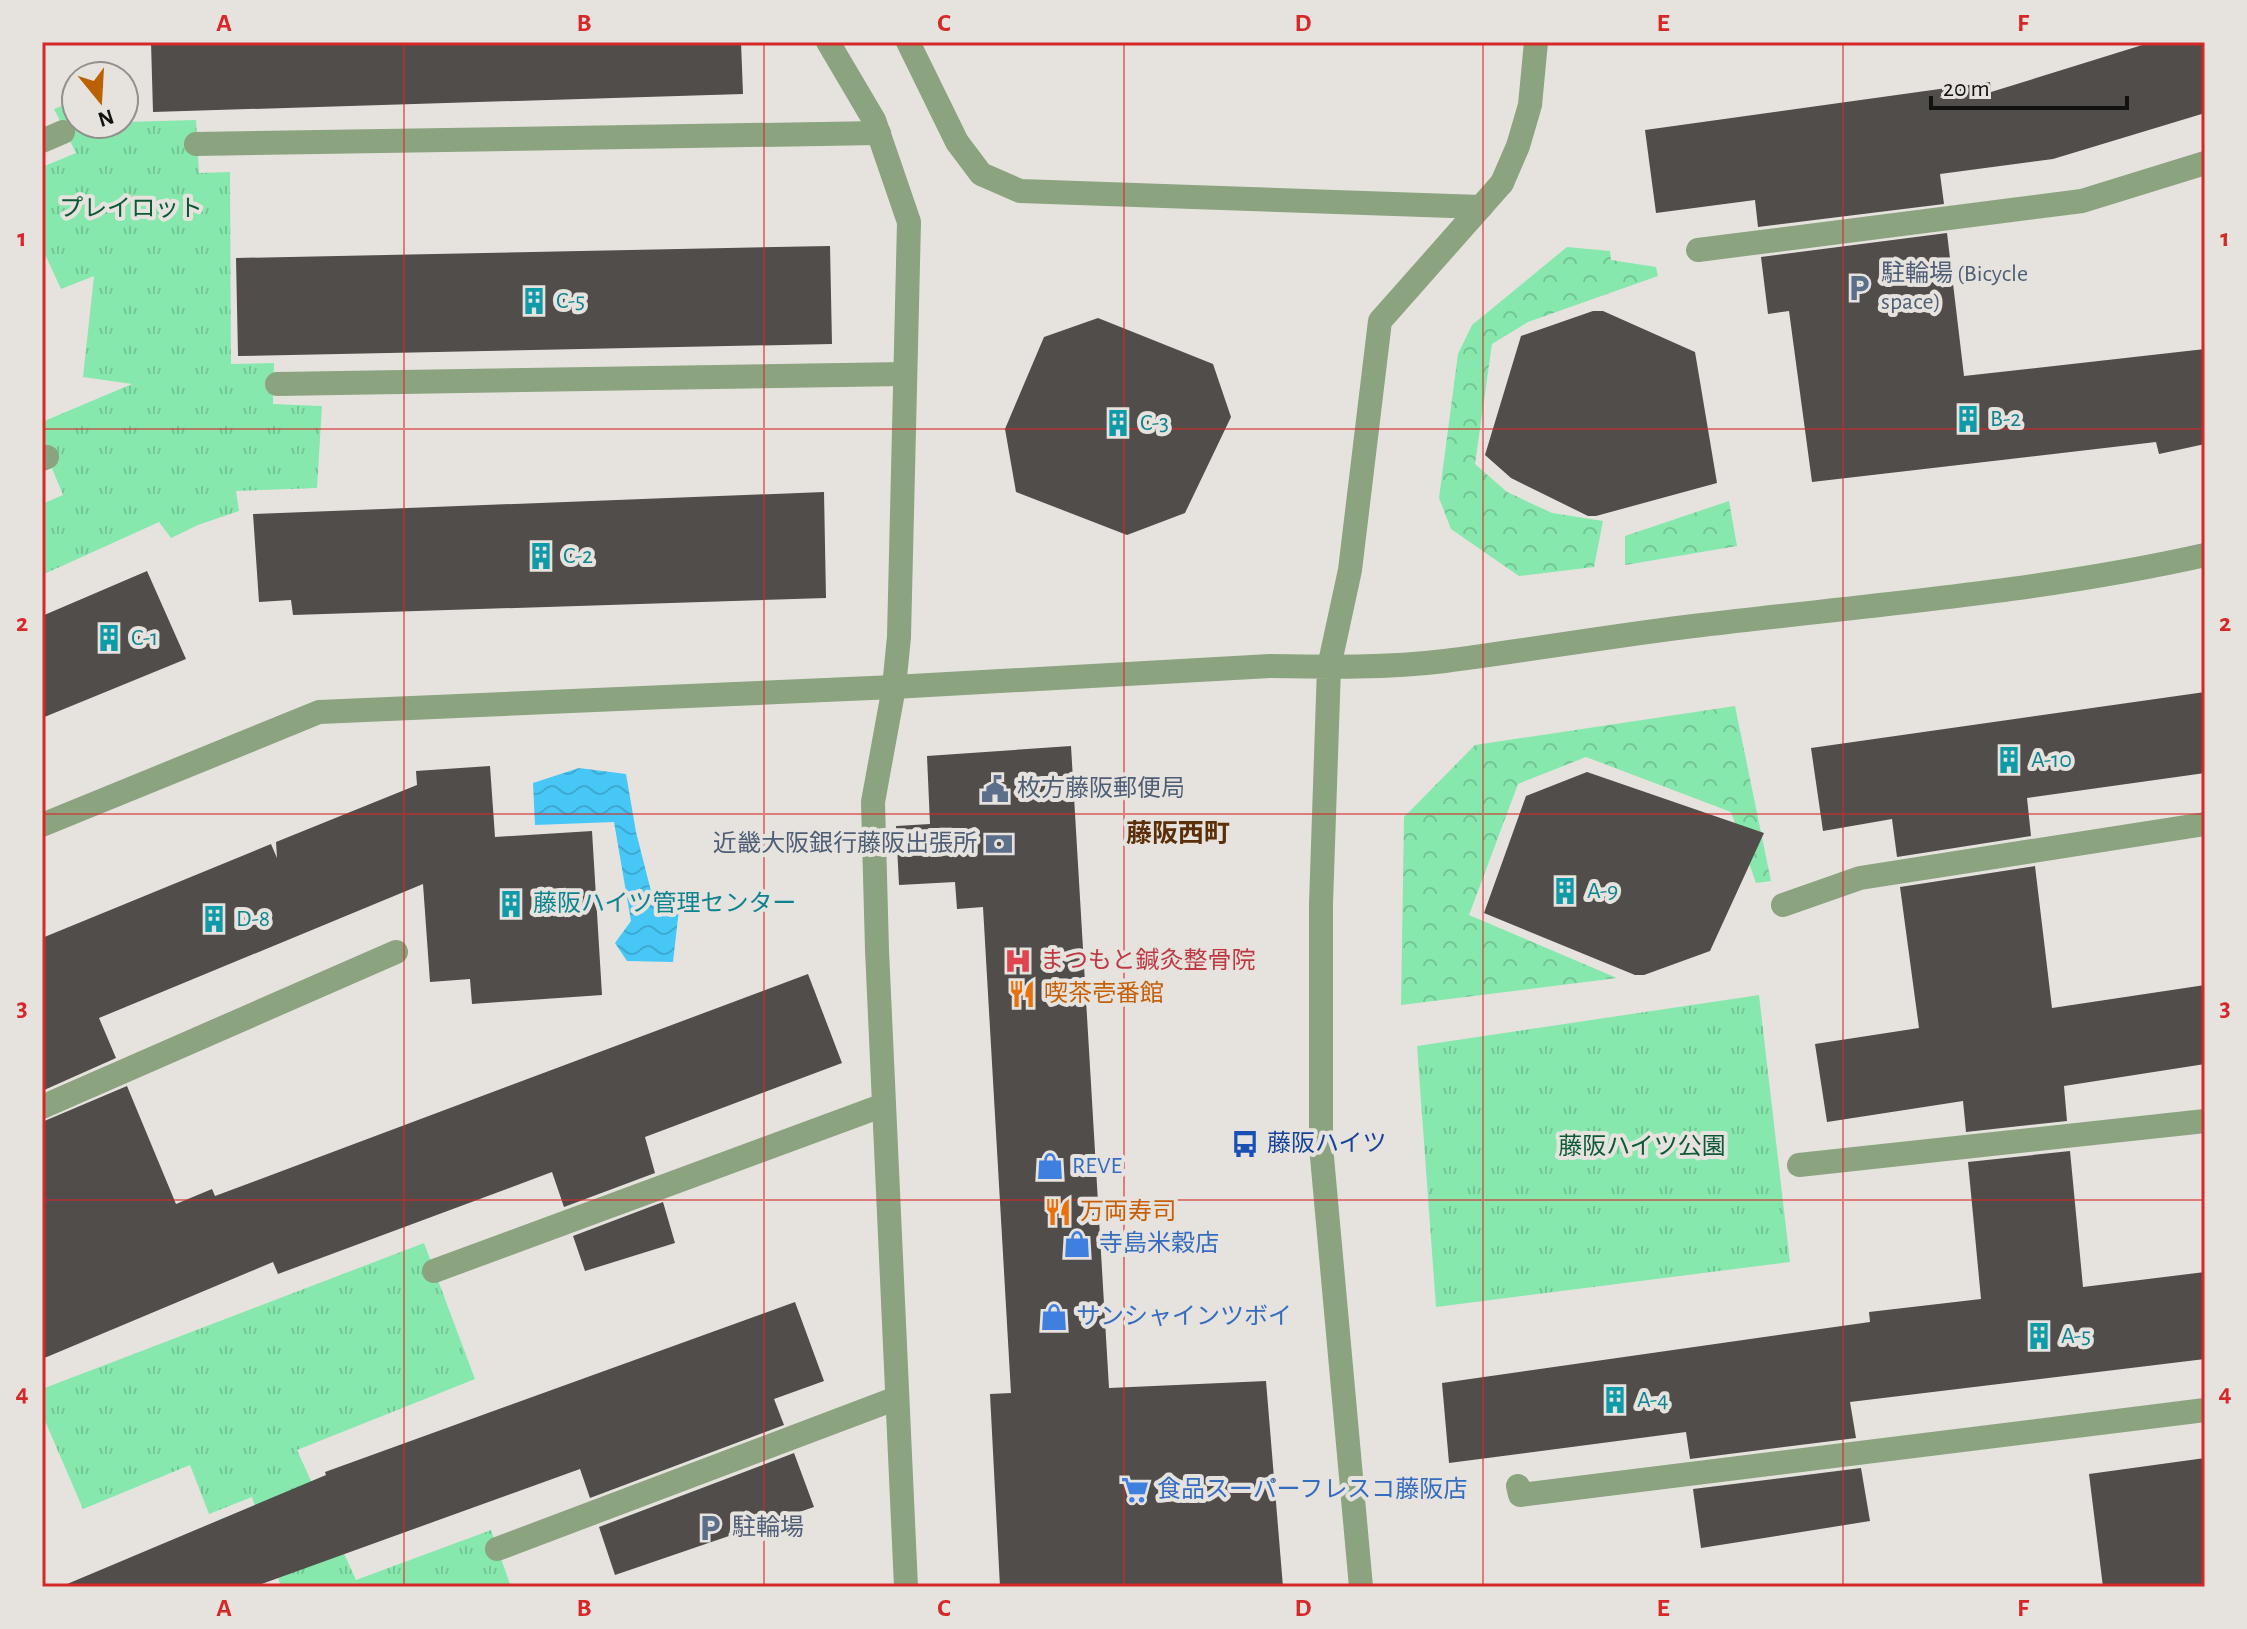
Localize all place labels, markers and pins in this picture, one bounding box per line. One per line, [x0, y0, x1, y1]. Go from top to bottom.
place label: 駐輪場 (Bicycle space) [1881, 260, 2028, 314]
parking icon: 駐輪場 (Bicycle space) [1844, 273, 1874, 303]
building icon: C-5 [519, 286, 549, 316]
place label: C-5 [556, 289, 585, 313]
building icon: B-2 [1953, 404, 1983, 434]
place label: B-2 [1990, 407, 2021, 431]
building icon: C-3 [1103, 408, 1133, 438]
place label: C-3 [1140, 411, 1169, 435]
building icon: C-2 [526, 541, 556, 571]
place label: C-2 [563, 544, 593, 568]
building icon: C-1 [94, 623, 124, 653]
place label: C-1 [131, 626, 158, 650]
building icon: A-10 [1994, 745, 2024, 775]
place label: A-10 [2031, 748, 2072, 772]
public building icon: 枚方藤阪郵便局 [980, 774, 1010, 804]
place label: 枚方藤阪郵便局 [1017, 775, 1185, 801]
bank icon: 近畿大阪銀行藤阪出張所 [984, 829, 1014, 859]
place label: 近畿大阪銀行藤阪出張所 [713, 830, 977, 856]
building icon: A-9 [1550, 876, 1580, 906]
place label: A-9 [1587, 879, 1618, 903]
building icon: 藤阪ハイツ管理センター [496, 889, 526, 919]
place label: 藤阪ハイツ管理センター [533, 890, 797, 916]
building icon: D-8 [199, 904, 229, 934]
place label: D-8 [236, 907, 270, 931]
hospital icon: まつもと鍼灸整骨院 [1003, 946, 1033, 976]
place label: まつもと鍼灸整骨院 [1040, 947, 1256, 973]
restaurant icon: 喫茶壱番館 [1007, 979, 1037, 1009]
place label: 喫茶壱番館 [1044, 980, 1164, 1006]
bus stop icon: 藤阪ハイツ [1230, 1129, 1260, 1159]
place label: 藤阪ハイツ [1267, 1130, 1387, 1156]
shop icon: REVE [1035, 1151, 1065, 1181]
place label: REVE [1072, 1154, 1122, 1178]
restaurant icon: 万両寿司 [1043, 1197, 1073, 1227]
place label: 万両寿司 [1080, 1198, 1176, 1224]
shop icon: 寺島米穀店 [1062, 1229, 1092, 1259]
place label: 寺島米穀店 [1099, 1230, 1219, 1256]
shop icon: サンシャインツボイ [1039, 1302, 1069, 1332]
place label: サンシャインツボイ [1076, 1304, 1292, 1329]
building icon: A-5 [2024, 1321, 2054, 1351]
place label: A-5 [2061, 1324, 2091, 1348]
building icon: A-4 [1600, 1385, 1630, 1415]
place label: A-4 [1637, 1388, 1669, 1412]
supermarket icon: 食品スーパーフレスコ藤阪店 [1120, 1475, 1150, 1505]
place label: 食品スーパーフレスコ藤阪店 [1157, 1476, 1467, 1502]
parking icon: 駐輪場 [695, 1513, 725, 1543]
place label: 駐輪場 [732, 1514, 804, 1540]

